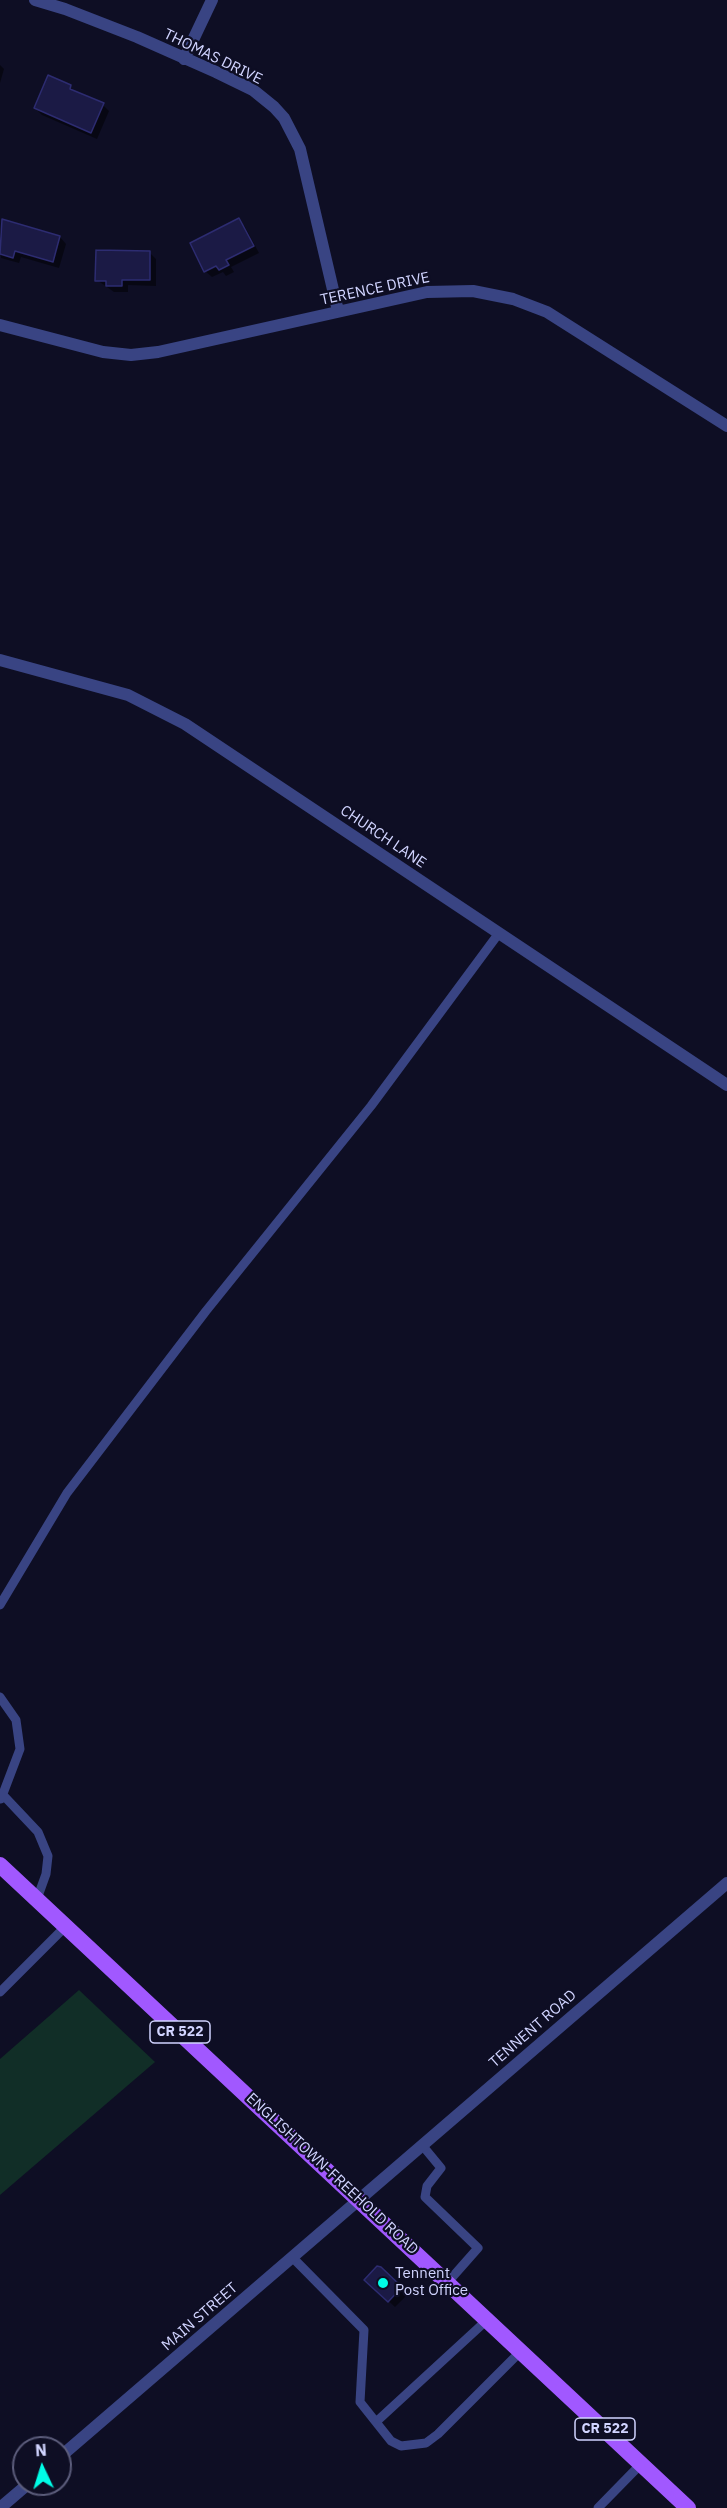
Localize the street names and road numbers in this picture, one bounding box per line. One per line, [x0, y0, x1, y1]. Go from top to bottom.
street label: THOMAS DRIVE [161, 25, 265, 89]
street label: TERENCE DRIVE [319, 269, 431, 309]
street label: CHURCH LANE [337, 802, 429, 872]
street label: TENNENT ROAD [486, 1986, 580, 2072]
road number: CR 522 [150, 2021, 210, 2043]
street label: ENGLISHTOWN-FREEHOLD ROAD [242, 2089, 422, 2259]
street label: MAIN STREET [158, 2279, 242, 2355]
road number: CR 522 [575, 2418, 635, 2440]

